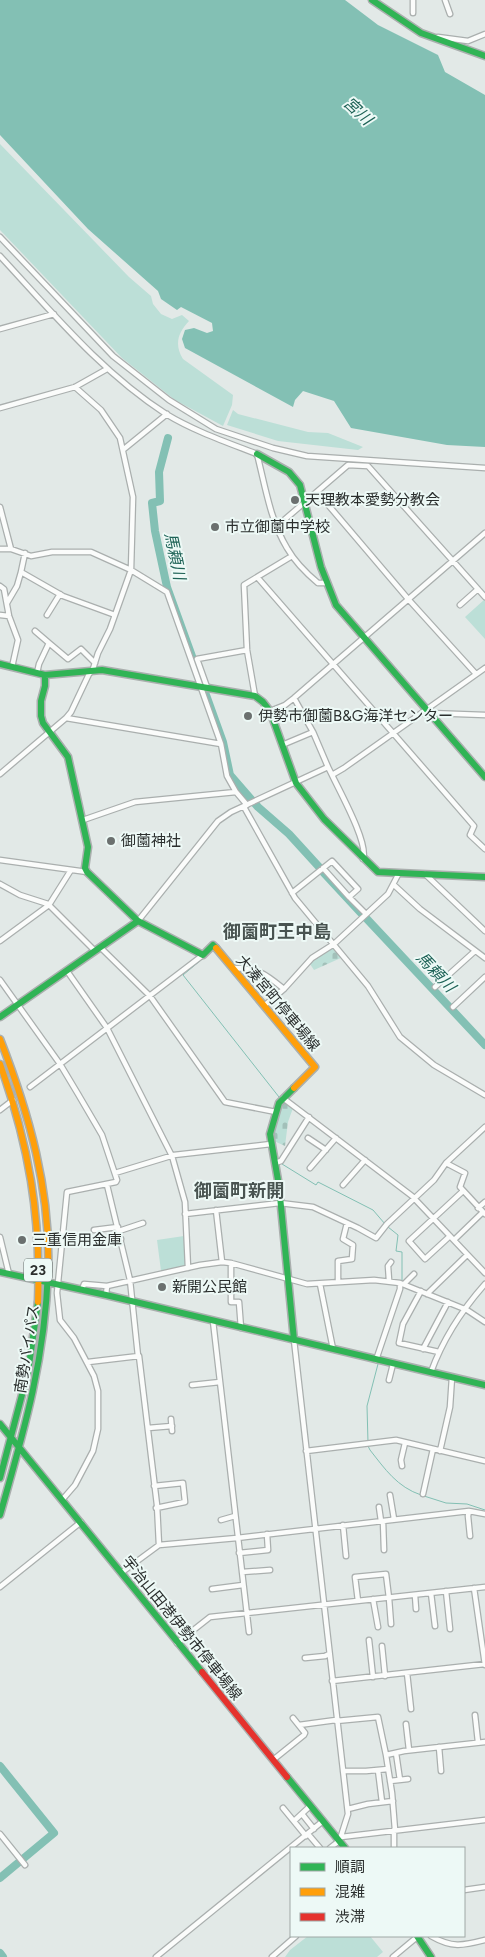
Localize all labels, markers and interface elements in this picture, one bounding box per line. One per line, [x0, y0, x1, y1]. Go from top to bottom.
water label: 宮川 [340, 93, 378, 130]
place label: 天理教本愛勢分教会 [305, 491, 440, 509]
marker: 天理教本愛勢分教会 [289, 494, 301, 506]
place label: 市立御薗中学校 [225, 518, 330, 536]
marker: 市立御薗中学校 [209, 521, 221, 533]
water label: 馬頼川 [161, 531, 190, 583]
place label: 伊勢市御薗B&G海洋センター [258, 707, 453, 725]
marker: 伊勢市御薗B&G海洋センター [242, 710, 254, 722]
place label: 御薗神社 [121, 832, 181, 850]
marker: 御薗神社 [105, 835, 117, 847]
district label: 御薗町王中島 [222, 921, 331, 943]
water label: 馬頼川 [413, 948, 461, 997]
street label: 大湊宮町停車場線 [233, 951, 323, 1055]
district label: 御薗町新開 [193, 1180, 284, 1202]
place label: 三重信用金庫 [32, 1231, 122, 1249]
marker: 三重信用金庫 [16, 1234, 28, 1246]
road number: 23 [24, 1258, 52, 1282]
place label: 新開公民館 [172, 1278, 247, 1296]
marker: 新開公民館 [156, 1281, 168, 1293]
street label: 南勢バイパス [11, 1303, 43, 1395]
street label: 宇治山田港伊勢市停車場線 [118, 1552, 246, 1704]
legend [290, 1847, 465, 1937]
text: 順調 [335, 1858, 365, 1876]
text: 混雑 [335, 1883, 365, 1901]
text: 渋滞 [335, 1908, 365, 1926]

